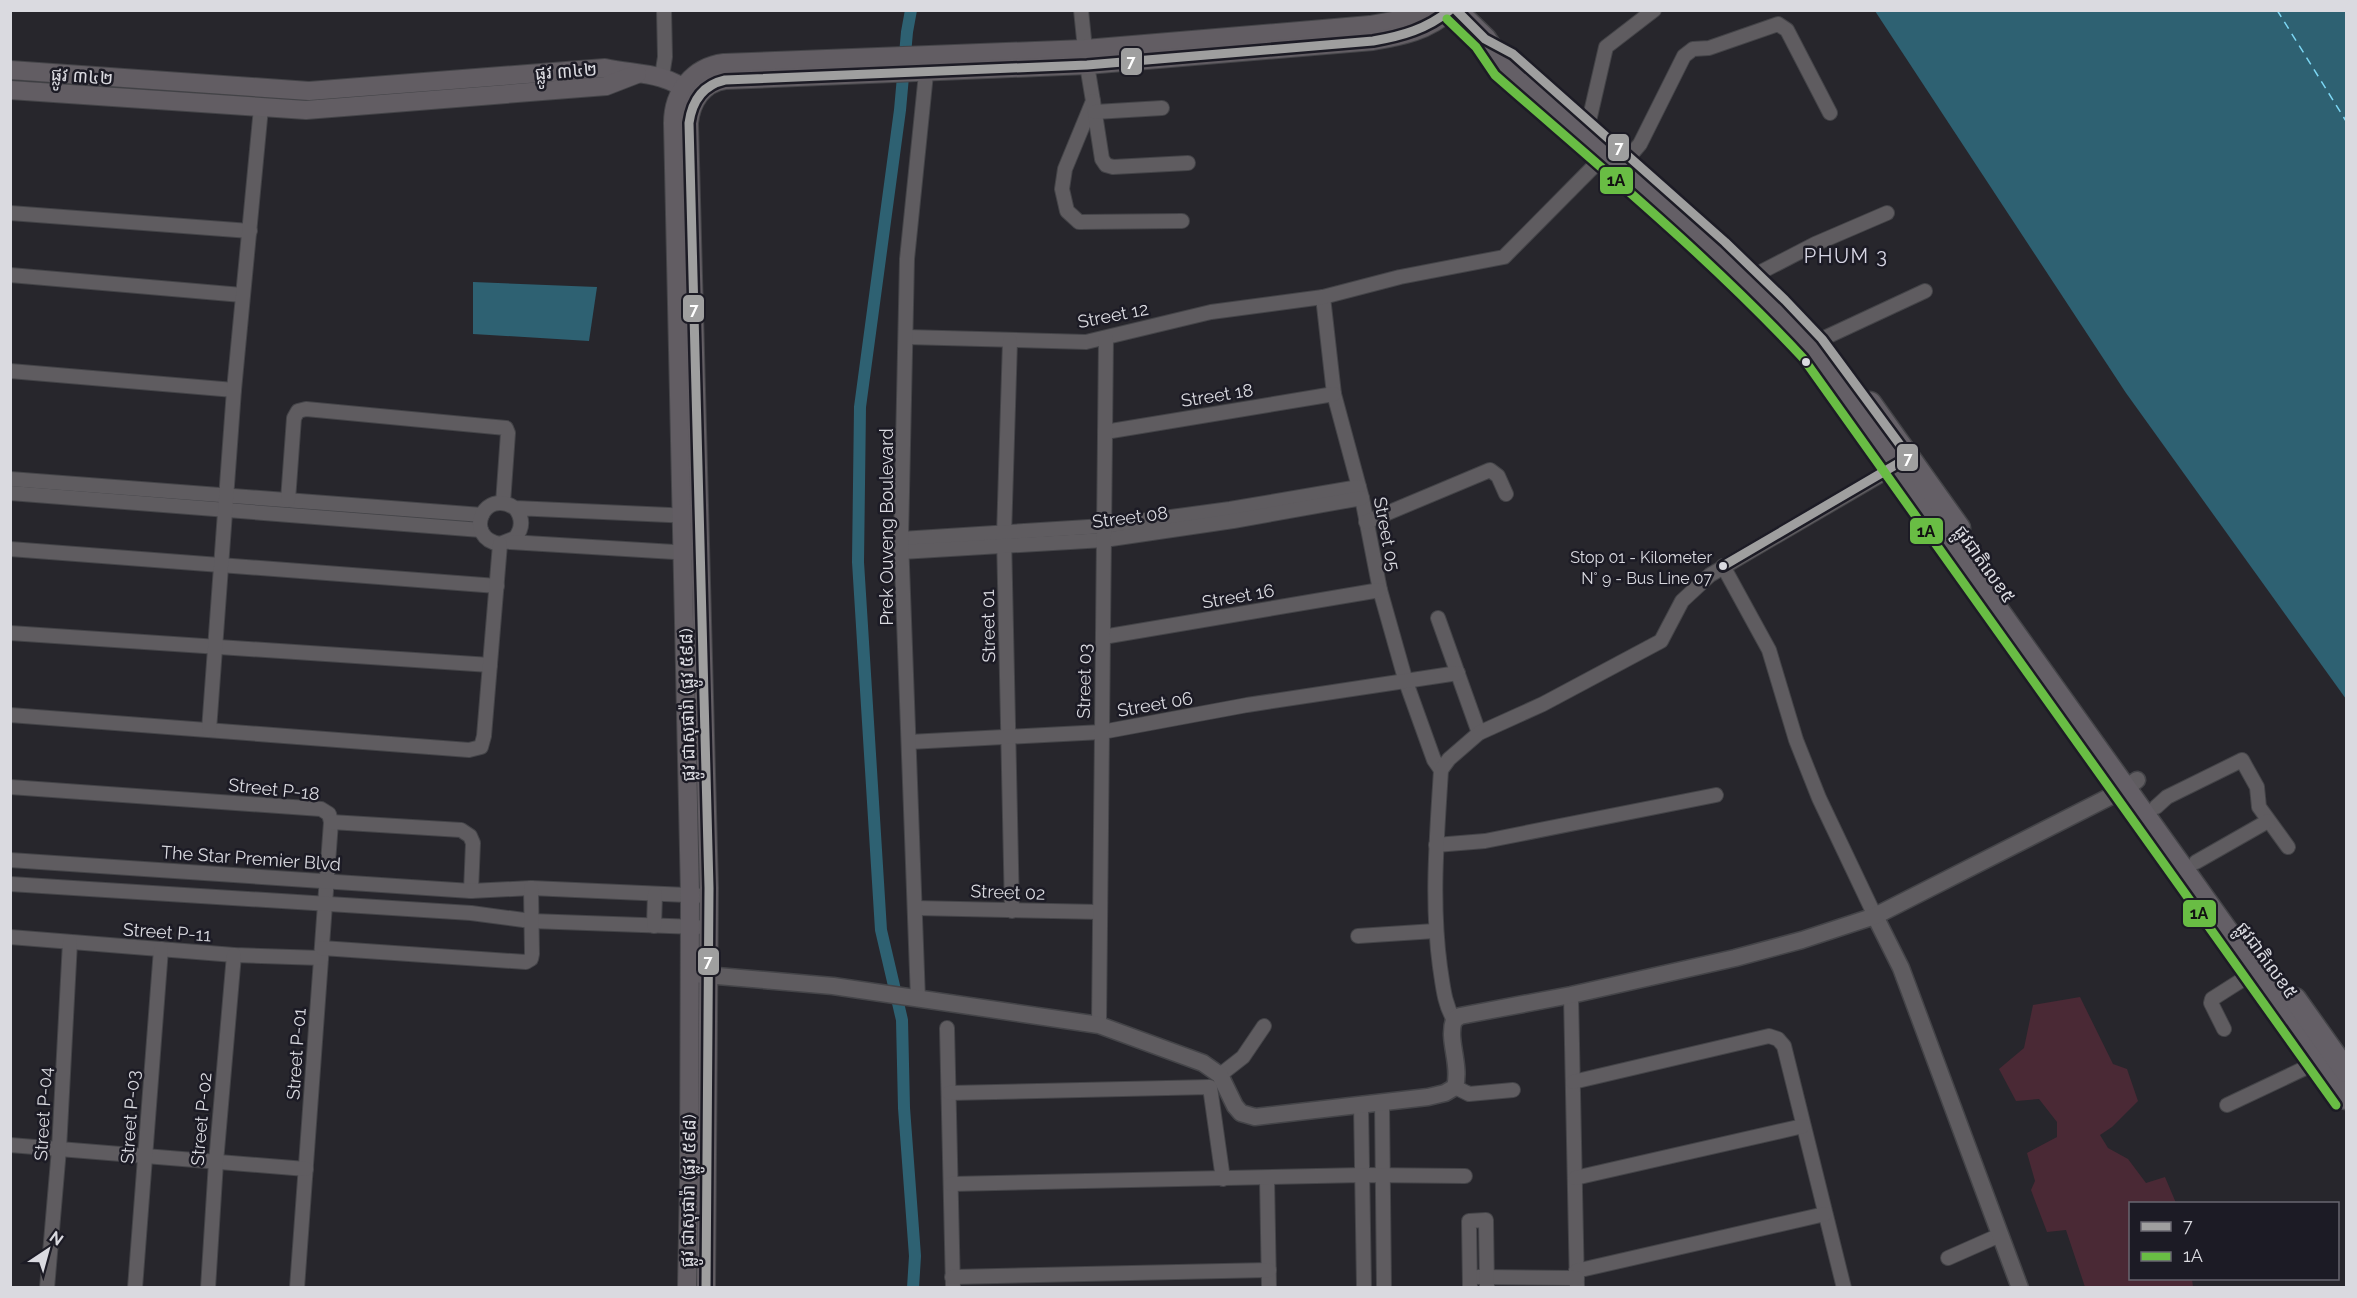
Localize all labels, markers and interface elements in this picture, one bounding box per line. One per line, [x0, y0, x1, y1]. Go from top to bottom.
line badge: 7 [1120, 47, 1143, 76]
text: 7 [1127, 52, 1136, 71]
street label: ផ្លូវ ៣៤២ [534, 58, 598, 90]
street label: ផ្លូវ ៣៤២ [50, 63, 114, 95]
line badge: 7 [1607, 133, 1630, 162]
text: 7 [1615, 138, 1624, 157]
line badge: 1A [1599, 166, 1634, 195]
text: 1A [1607, 171, 1626, 190]
district label: PHUM 3 [1804, 244, 1888, 268]
line badge: 7 [682, 294, 705, 323]
street label: Street 12 [1076, 298, 1150, 332]
text: 7 [690, 300, 699, 319]
unlabelled marker [1800, 356, 1812, 368]
street label: Street 18 [1179, 379, 1255, 411]
street label: Prek Ouveng Boulevard [876, 428, 897, 626]
line badge: 7 [1896, 443, 1919, 472]
text: 7 [1904, 449, 1913, 468]
street label: Street 05 [1370, 495, 1405, 573]
street label: Street 08 [1091, 502, 1169, 532]
line badge: 1A [1909, 517, 1944, 545]
street label: ផ្លូវជាតិលេខ៥ [1945, 521, 2019, 611]
text: 1A [1917, 522, 1936, 541]
place label: Stop 01 - Kilometer N° 9 - Bus Line 07 [1570, 548, 1712, 588]
marker: Stop 01 - Kilometer N° 9 - Bus Line 07 [1717, 560, 1729, 572]
street label: Street 16 [1200, 579, 1276, 613]
street label: Street 01 [977, 589, 999, 663]
street label: ផ្លូវ ជាសុផារ៉ា (ផ្លូវ ៥៩៨) [675, 628, 705, 782]
street label: Street 03 [1073, 643, 1095, 719]
street label: Street 06 [1116, 687, 1195, 721]
street label: Street P-18 [227, 774, 321, 804]
street label: The Star Premier Blvd [160, 841, 342, 875]
street label: Street 02 [970, 880, 1046, 904]
line badge: 1A [2182, 899, 2217, 928]
text: 1A [2190, 904, 2209, 923]
street label: ផ្លូវជាតិលេខ៥ [2227, 917, 2302, 1006]
street label: Street P-11 [122, 918, 212, 946]
line badge: 7 [697, 947, 720, 976]
text: 7 [704, 952, 713, 971]
street label: Street P-01 [282, 1007, 310, 1101]
street label: Street P-04 [30, 1066, 56, 1162]
street label: Street P-03 [116, 1069, 144, 1165]
street label: Street P-02 [186, 1071, 216, 1167]
street label: ផ្លូវ ជាសុផារ៉ា (ផ្លូវ ៥៩៨) [676, 1114, 706, 1268]
legend [2129, 1202, 2339, 1280]
text: 7 [2183, 1215, 2193, 1236]
north arrow [18, 1220, 78, 1280]
text: N [46, 1227, 67, 1250]
text: 1A [2183, 1245, 2203, 1266]

